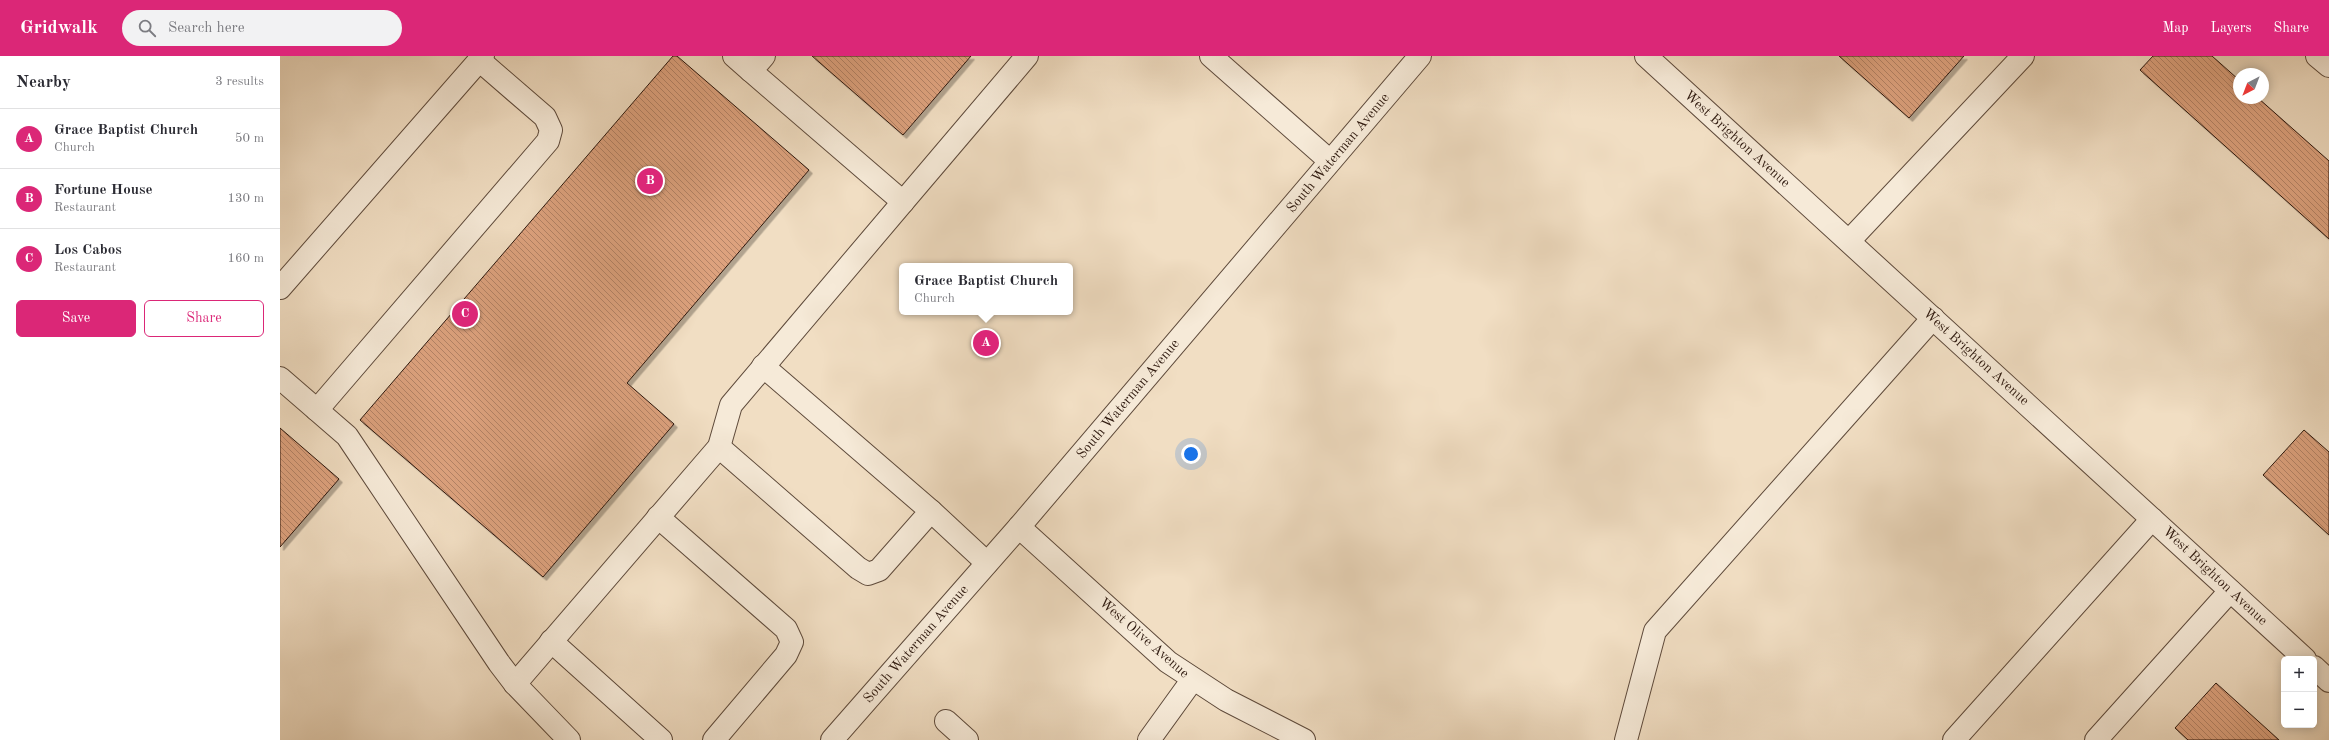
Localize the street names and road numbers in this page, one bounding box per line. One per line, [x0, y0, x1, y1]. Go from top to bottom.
street label: West Brighton Avenue [1681, 88, 1793, 190]
street label: South Waterman Avenue [1284, 91, 1392, 215]
street label: West Brighton Avenue [1920, 306, 2032, 408]
street label: South Waterman Avenue [1074, 337, 1182, 461]
street label: West Brighton Avenue [2160, 524, 2270, 628]
street label: South Waterman Avenue [861, 582, 971, 706]
street label: West Olive Avenue [1096, 595, 1192, 681]

